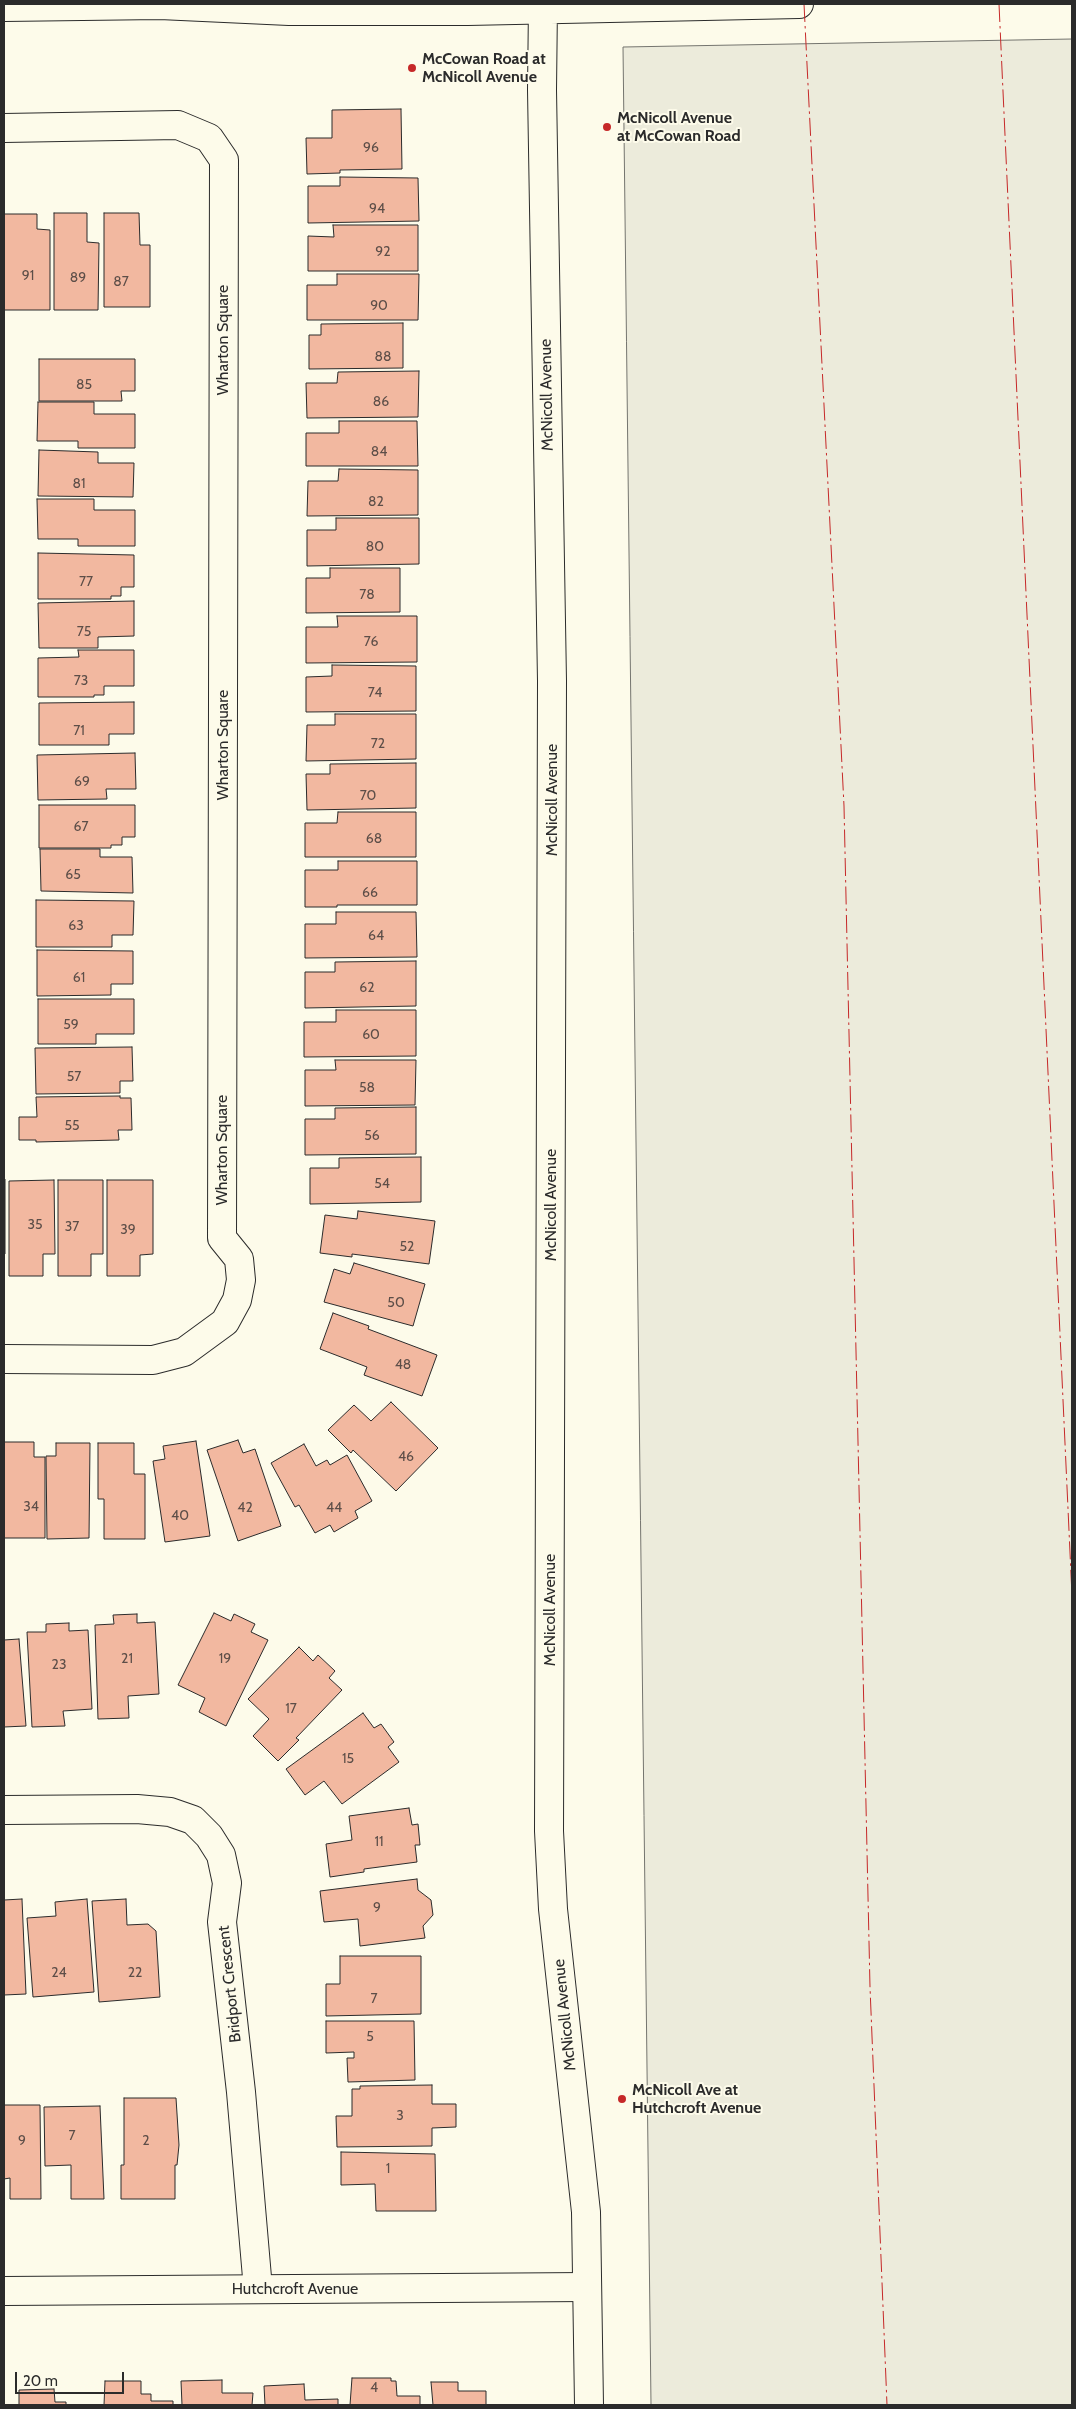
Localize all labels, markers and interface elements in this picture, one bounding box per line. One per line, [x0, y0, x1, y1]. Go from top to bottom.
place label: McCowan Road at McNicoll Avenue [422, 49, 546, 87]
marker: McCowan Road at McNicoll Avenue [406, 62, 418, 74]
place label: McNicoll Avenue at McCowan Road [617, 108, 741, 146]
marker: McNicoll Avenue at McCowan Road [601, 121, 613, 133]
house number: 96 [363, 140, 379, 156]
house number: 94 [369, 201, 385, 217]
house number: 92 [375, 244, 391, 260]
house number: 91 [22, 268, 34, 284]
house number: 89 [70, 270, 86, 286]
house number: 87 [113, 274, 129, 290]
street label: Wharton Square [213, 285, 233, 395]
house number: 90 [370, 298, 388, 314]
street label: McNicoll Avenue [536, 339, 558, 451]
house number: 88 [375, 349, 391, 365]
house number: 85 [76, 377, 92, 393]
house number: 86 [373, 394, 389, 410]
house number: 84 [371, 444, 387, 460]
house number: 81 [72, 476, 86, 492]
house number: 82 [368, 494, 384, 510]
house number: 80 [366, 539, 384, 555]
house number: 77 [79, 574, 93, 590]
house number: 78 [359, 587, 375, 603]
house number: 75 [77, 624, 91, 640]
house number: 76 [364, 634, 378, 650]
house number: 73 [74, 673, 88, 689]
house number: 74 [368, 685, 382, 701]
street label: Wharton Square [213, 690, 233, 800]
house number: 71 [73, 723, 85, 739]
house number: 72 [371, 736, 385, 752]
street label: McNicoll Avenue [542, 744, 562, 856]
house number: 69 [74, 774, 90, 790]
house number: 70 [360, 788, 376, 804]
house number: 67 [74, 819, 88, 835]
house number: 68 [366, 831, 382, 847]
house number: 65 [65, 867, 81, 883]
house number: 66 [362, 885, 378, 901]
house number: 63 [68, 918, 84, 934]
house number: 64 [368, 928, 384, 944]
house number: 61 [73, 970, 85, 986]
house number: 62 [359, 980, 375, 996]
house number: 59 [63, 1017, 79, 1033]
house number: 60 [362, 1027, 380, 1043]
house number: 57 [67, 1069, 81, 1085]
house number: 58 [359, 1080, 375, 1096]
street label: Wharton Square [212, 1095, 232, 1205]
house number: 55 [64, 1118, 80, 1134]
house number: 56 [364, 1128, 380, 1144]
street label: McNicoll Avenue [541, 1149, 561, 1261]
house number: 54 [374, 1176, 390, 1192]
house number: 35 [27, 1217, 43, 1233]
house number: 37 [65, 1219, 79, 1235]
house number: 39 [120, 1222, 136, 1238]
house number: 52 [400, 1239, 414, 1255]
house number: 50 [387, 1295, 405, 1311]
house number: 48 [395, 1357, 411, 1373]
house number: 46 [398, 1449, 414, 1465]
house number: 34 [23, 1499, 39, 1515]
house number: 42 [237, 1500, 253, 1516]
house number: 44 [326, 1500, 342, 1516]
house number: 40 [171, 1508, 189, 1524]
street label: McNicoll Avenue [540, 1554, 560, 1666]
house number: 21 [121, 1651, 133, 1667]
house number: 19 [219, 1651, 231, 1667]
house number: 23 [52, 1657, 66, 1673]
house number: 17 [285, 1701, 297, 1717]
house number: 15 [342, 1751, 354, 1767]
house number: 11 [374, 1834, 384, 1850]
house number: 9 [373, 1900, 381, 1916]
street label: Bridport Crescent [214, 1925, 246, 2043]
street label: McNicoll Avenue [550, 1958, 580, 2072]
house number: 24 [51, 1965, 67, 1981]
house number: 22 [128, 1965, 142, 1981]
house number: 7 [370, 1991, 378, 2007]
house number: 5 [366, 2029, 374, 2045]
place label: McNicoll Ave at Hutchcroft Avenue [632, 2080, 761, 2118]
marker: McNicoll Ave at Hutchcroft Avenue [616, 2093, 628, 2105]
house number: 3 [396, 2108, 404, 2124]
house number: 7 [68, 2128, 76, 2144]
house number: 9 [18, 2133, 26, 2149]
house number: 2 [142, 2133, 150, 2149]
house number: 1 [386, 2161, 390, 2177]
street label: Hutchcroft Avenue [232, 2279, 358, 2299]
scale bar [18, 2362, 126, 2394]
text: 20 m [23, 2372, 58, 2390]
house number: 4 [370, 2380, 378, 2396]

